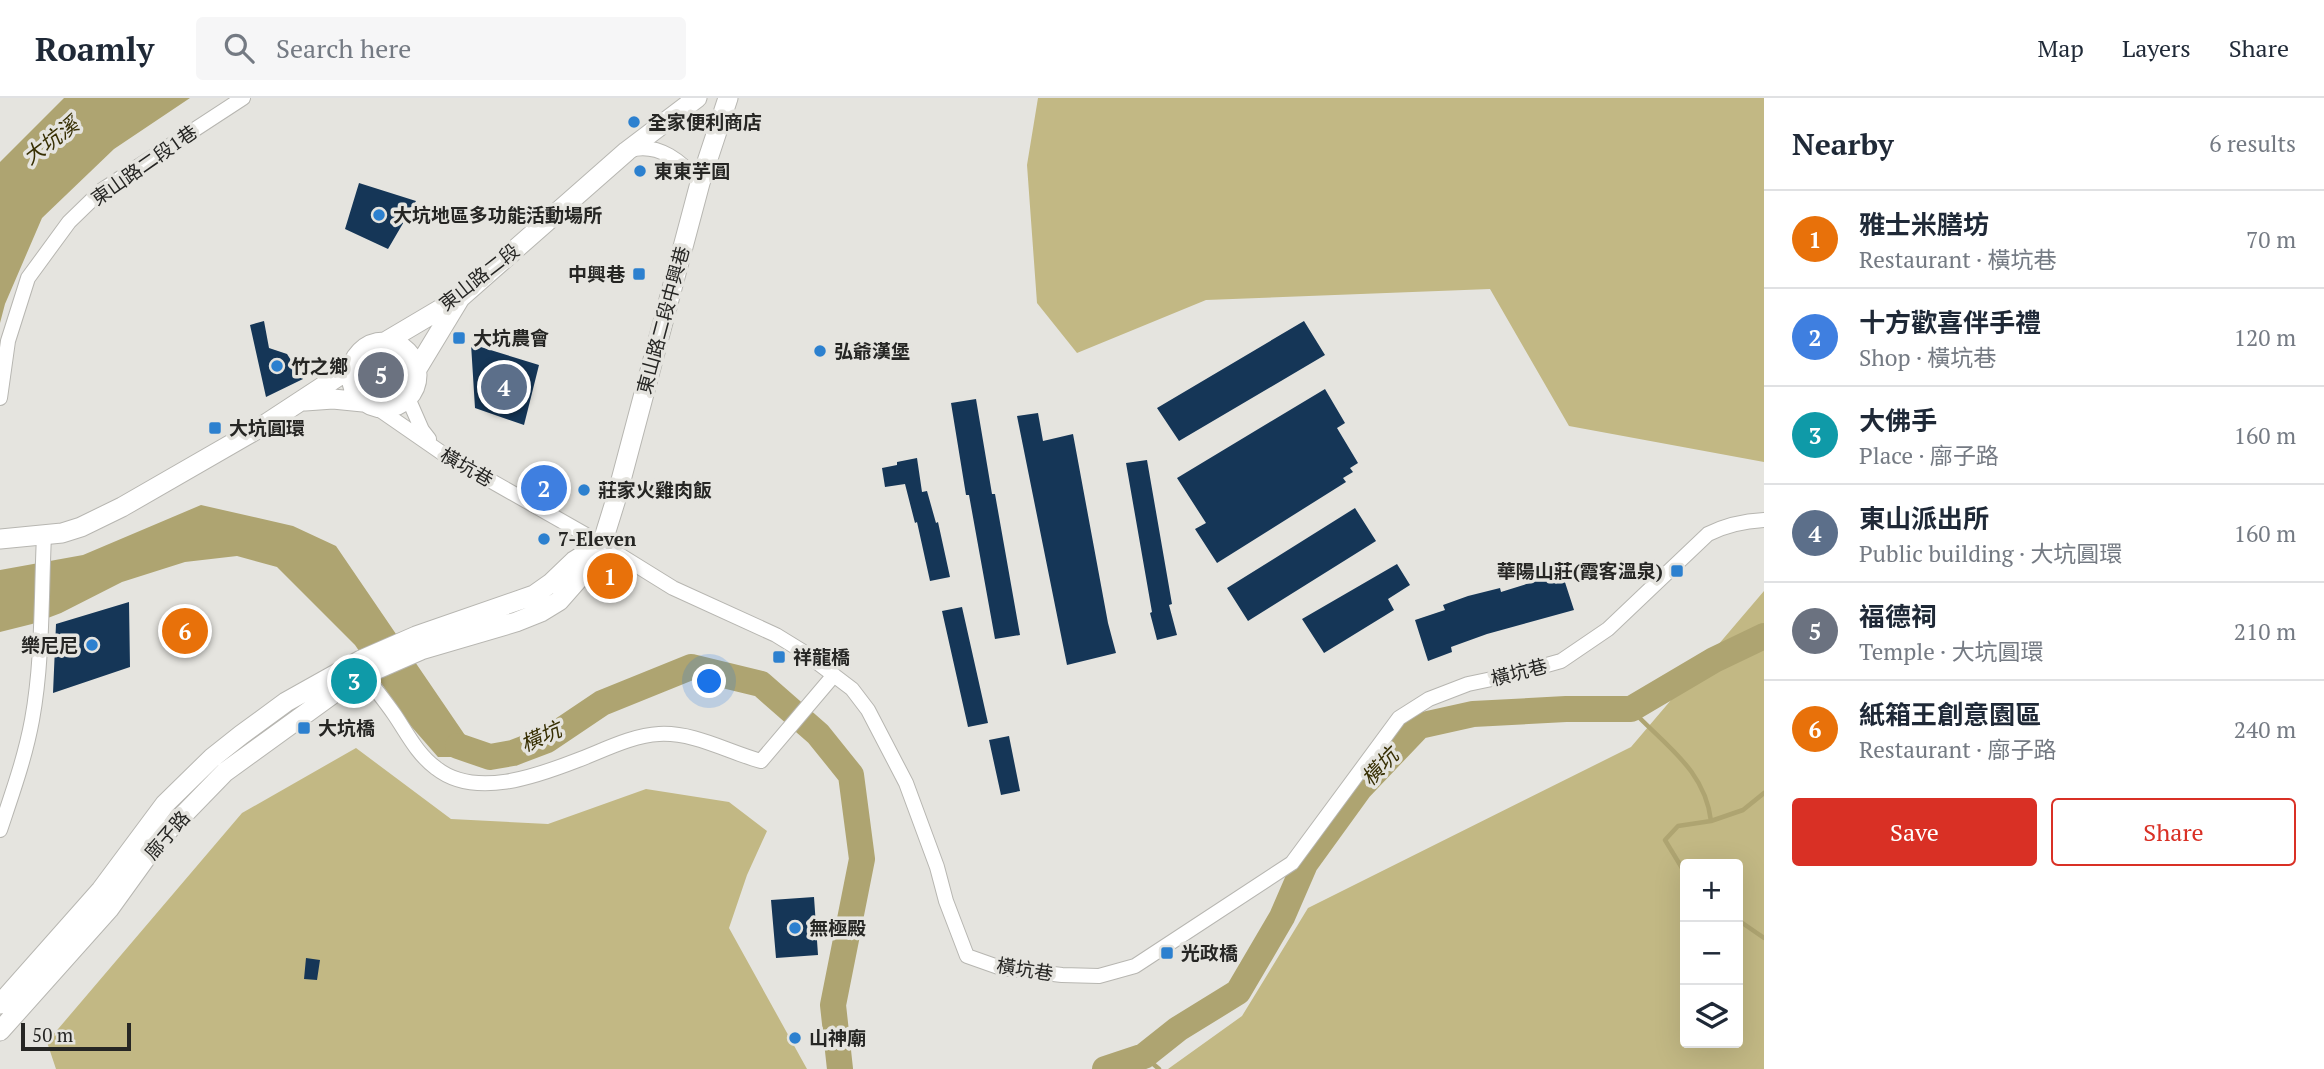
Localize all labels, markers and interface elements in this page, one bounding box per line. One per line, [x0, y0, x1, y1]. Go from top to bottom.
search box [196, 17, 686, 80]
text: Roamly [35, 27, 154, 70]
icon: search [220, 29, 258, 67]
text: Search here [276, 31, 411, 65]
text: Map [2037, 32, 2084, 64]
text: Layers [2122, 32, 2191, 64]
text: Share [2229, 32, 2289, 64]
water label: 大坑溪 [17, 108, 86, 170]
place label: 全家便利商店 [648, 109, 762, 134]
marker: 全家便利商店 [626, 114, 642, 130]
street label: 東山路二段1巷 [86, 119, 202, 210]
text: Nearby [1792, 124, 1894, 164]
text: 6 results [2209, 128, 2296, 159]
place label: 東東芋圓 [654, 158, 730, 183]
marker: 東東芋圓 [632, 163, 648, 179]
place label: 大坑地區多功能活動場所 [393, 202, 602, 227]
marker: 大坑地區多功能活動場所 [371, 207, 387, 223]
text: 雅士米膳坊 [1859, 207, 1989, 241]
text: 1 [1809, 224, 1822, 255]
text: 70 m [2246, 224, 2296, 255]
street label: 東山路二段 [434, 238, 524, 316]
street label: 東山路二段中興巷 [631, 243, 694, 397]
text: Restaurant · 橫坑巷 [1859, 244, 2056, 275]
place label: 中興巷 [568, 261, 626, 286]
marker: 中興巷 [631, 266, 647, 282]
text: 十方歡喜伴手禮 [1859, 305, 2041, 339]
text: 2 [1809, 322, 1822, 353]
text: 120 m [2234, 322, 2296, 353]
place label: 大坑農會 [473, 325, 549, 350]
marker: 大坑農會 [451, 330, 467, 346]
place label: 弘爺漢堡 [834, 338, 910, 363]
text: Shop · 橫坑巷 [1859, 342, 1996, 373]
marker: 弘爺漢堡 [812, 343, 828, 359]
pin: 5 [358, 349, 404, 401]
place label: 竹之鄉 [291, 353, 348, 378]
marker: 竹之鄉 [269, 358, 285, 374]
pin: 4 [481, 361, 527, 413]
text: 大佛手 [1859, 403, 1937, 437]
place label: 大坑圓環 [229, 415, 305, 440]
marker: 大坑圓環 [207, 420, 223, 436]
text: 3 [1809, 420, 1822, 451]
text: 160 m [2234, 420, 2296, 451]
text: Place · 廍子路 [1859, 440, 1999, 471]
street label: 橫坑巷 [436, 441, 498, 492]
pin: 2 [521, 462, 567, 514]
place label: 莊家火雞肉飯 [598, 477, 712, 502]
marker: 莊家火雞肉飯 [576, 482, 592, 498]
text: 東山派出所 [1859, 501, 1989, 535]
text: 4 [1809, 518, 1822, 549]
text: 160 m [2234, 518, 2296, 549]
place label: 7-Eleven [558, 526, 637, 551]
marker: 7-Eleven [536, 531, 552, 547]
text: Public building · 大坑圓環 [1859, 538, 2122, 569]
pin: 1 [587, 550, 633, 602]
place label: 華陽山莊(霞客溫泉) [1497, 558, 1663, 583]
marker: 華陽山莊(霞客溫泉) [1669, 563, 1685, 579]
text: 福德祠 [1859, 599, 1937, 633]
pin: 6 [162, 605, 208, 657]
text: 5 [1809, 616, 1822, 647]
text: 210 m [2234, 616, 2296, 647]
place label: 樂尼尼 [21, 632, 78, 657]
text: Temple · 大坑圓環 [1859, 636, 2043, 667]
marker: 樂尼尼 [84, 637, 100, 653]
place label: 祥龍橋 [793, 644, 850, 669]
marker: 祥龍橋 [771, 649, 787, 665]
street label: 橫坑巷 [1488, 652, 1550, 691]
pin: 3 [331, 655, 377, 707]
your location [692, 664, 726, 698]
text: 紙箱王創意園區 [1859, 697, 2041, 731]
water label: 橫坑 [516, 714, 568, 757]
text: 6 [1809, 714, 1822, 745]
text: 240 m [2234, 714, 2296, 745]
place label: 大坑橋 [318, 715, 375, 740]
marker: 大坑橋 [296, 720, 312, 736]
text: Restaurant · 廍子路 [1859, 734, 2056, 765]
water label: 橫坑 [1355, 739, 1406, 791]
button: Save [1792, 798, 2037, 866]
button: Share [2051, 798, 2296, 866]
street label: 廍子路 [138, 805, 195, 864]
map controls [1680, 859, 1743, 1048]
button: + [1680, 859, 1743, 922]
place label: 無極殿 [809, 915, 866, 940]
marker: 無極殿 [787, 920, 803, 936]
button: − [1680, 922, 1743, 985]
place label: 光政橋 [1181, 940, 1238, 965]
marker: 光政橋 [1159, 945, 1175, 961]
street label: 橫坑巷 [995, 952, 1055, 985]
button: layers [1680, 985, 1743, 1048]
scale bar [21, 1020, 131, 1052]
text: 50 m [32, 1022, 73, 1047]
place label: 山神廟 [809, 1025, 866, 1050]
marker: 山神廟 [787, 1030, 803, 1046]

